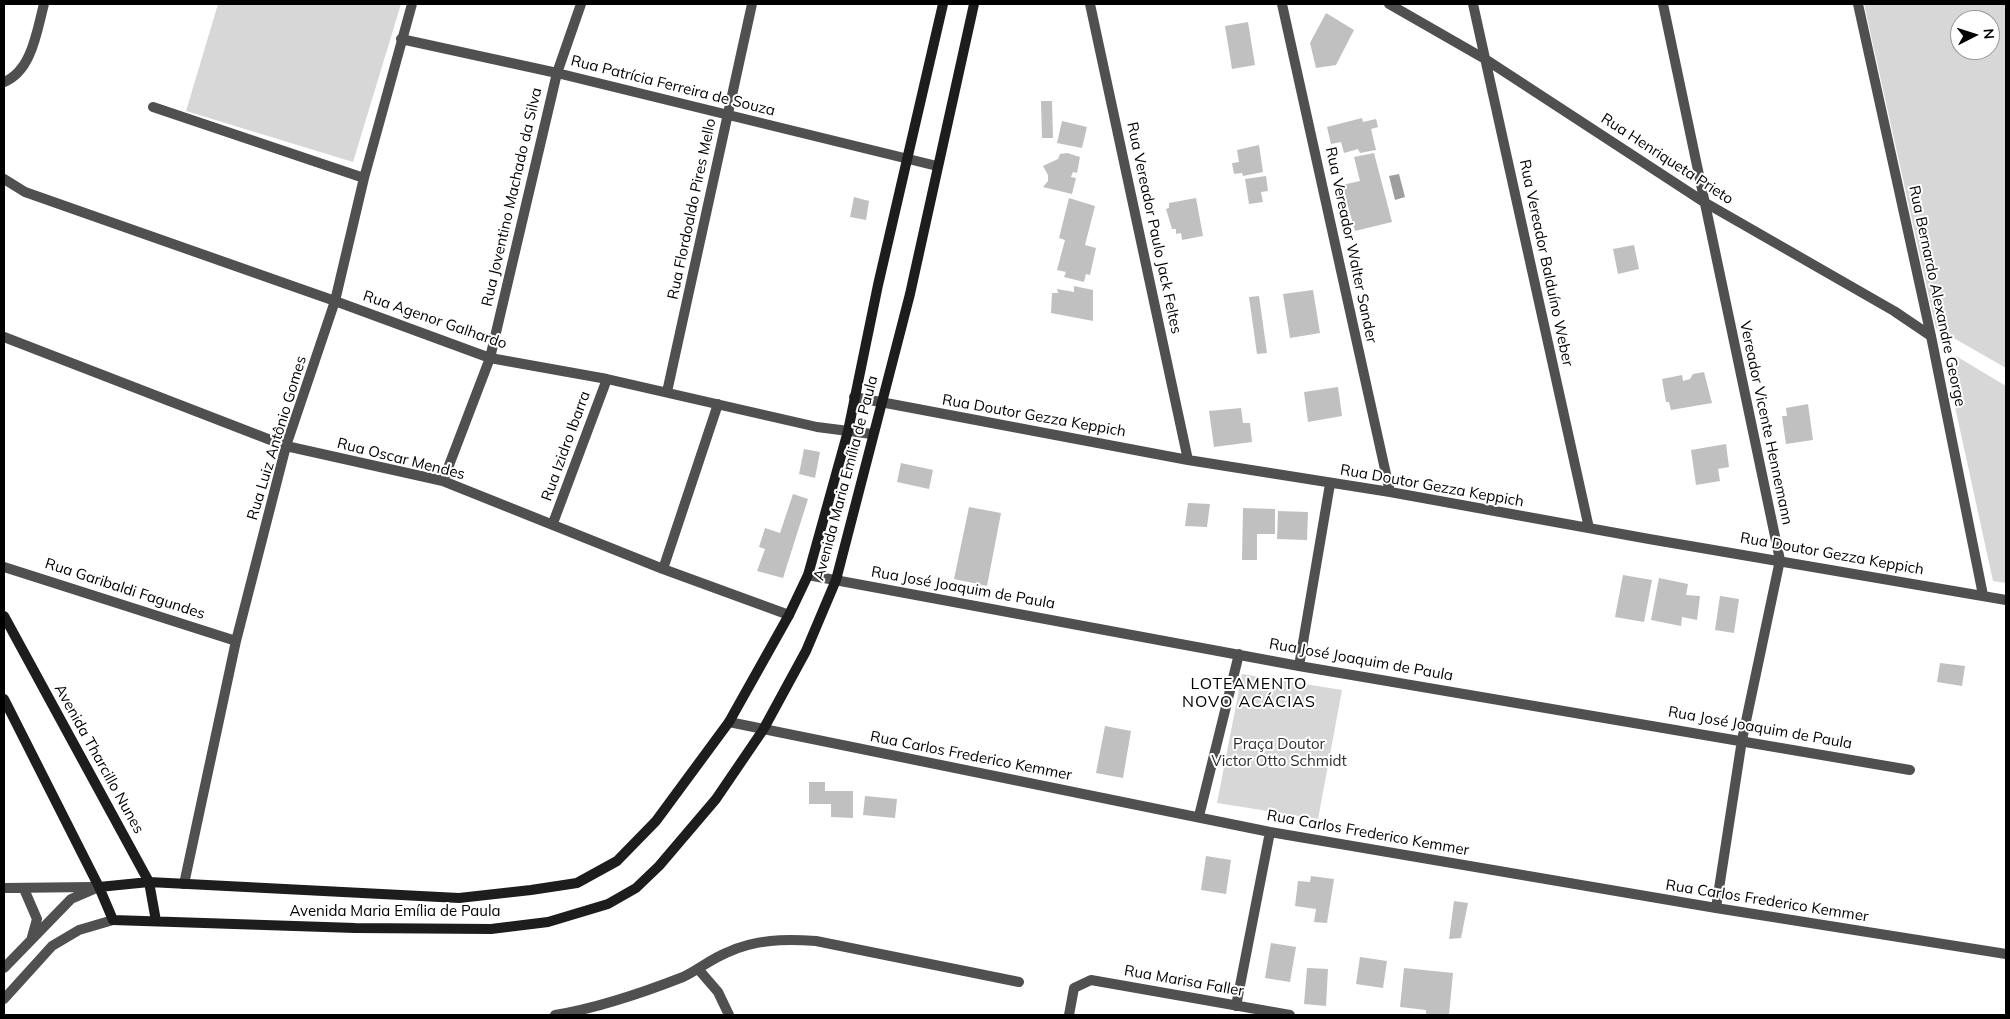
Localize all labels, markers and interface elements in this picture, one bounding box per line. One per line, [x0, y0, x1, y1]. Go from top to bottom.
north arrow [1950, 10, 2000, 60]
text: N [1980, 28, 1998, 40]
street label: Rua Patrícia Ferreira de Souza [569, 52, 777, 120]
street label: Rua Joventino Machado da Silva [478, 86, 546, 308]
street label: Rua Henriqueta Prieto [1598, 110, 1736, 208]
street label: Rua Flordoaldo Pires Mello [664, 117, 720, 301]
street label: Rua Vereador Paulo Jack Feltes [1123, 121, 1185, 335]
street label: Rua Vereador Walter Sander [1321, 145, 1381, 345]
street label: Rua Vereador Balduíno Weber [1515, 158, 1577, 368]
street label: Rua Bernardo Alexandre George [1905, 184, 1969, 408]
street label: Rua Agenor Galhardo [361, 287, 509, 353]
street label: Vereador Vicente Hennemann [1736, 319, 1796, 527]
street label: Rua Luiz Antônio Gomes [243, 354, 311, 522]
street label: Avenida Maria Emília de Paula [810, 374, 882, 582]
street label: Rua Izidro Ibarra [538, 389, 594, 503]
street label: Rua Doutor Gezza Keppich [941, 391, 1127, 441]
street label: Rua Oscar Mendes [335, 434, 467, 484]
street label: Rua Doutor Gezza Keppich [1339, 461, 1525, 511]
street label: Rua Doutor Gezza Keppich [1739, 529, 1925, 579]
street label: Rua Garibaldi Fagundes [43, 555, 207, 623]
street label: Rua José Joaquim de Paula [870, 563, 1056, 613]
street label: Rua José Joaquim de Paula [1268, 635, 1454, 685]
district label: LOTEAMENTO NOVO ACÁCIAS [1181, 674, 1317, 712]
street label: Avenida Tharcillo Nunes [50, 681, 148, 837]
street label: Rua José Joaquim de Paula [1667, 703, 1853, 753]
street label: Rua Carlos Frederico Kemmer [869, 728, 1073, 784]
park label: Praça Doutor Victor Otto Schmidt [1211, 735, 1347, 770]
street label: Rua Carlos Frederico Kemmer [1265, 806, 1471, 860]
street label: Rua Carlos Frederico Kemmer [1664, 876, 1870, 926]
street label: Avenida Maria Emília de Paula [289, 902, 501, 920]
street label: Rua Marisa Faller [1123, 962, 1245, 1000]

